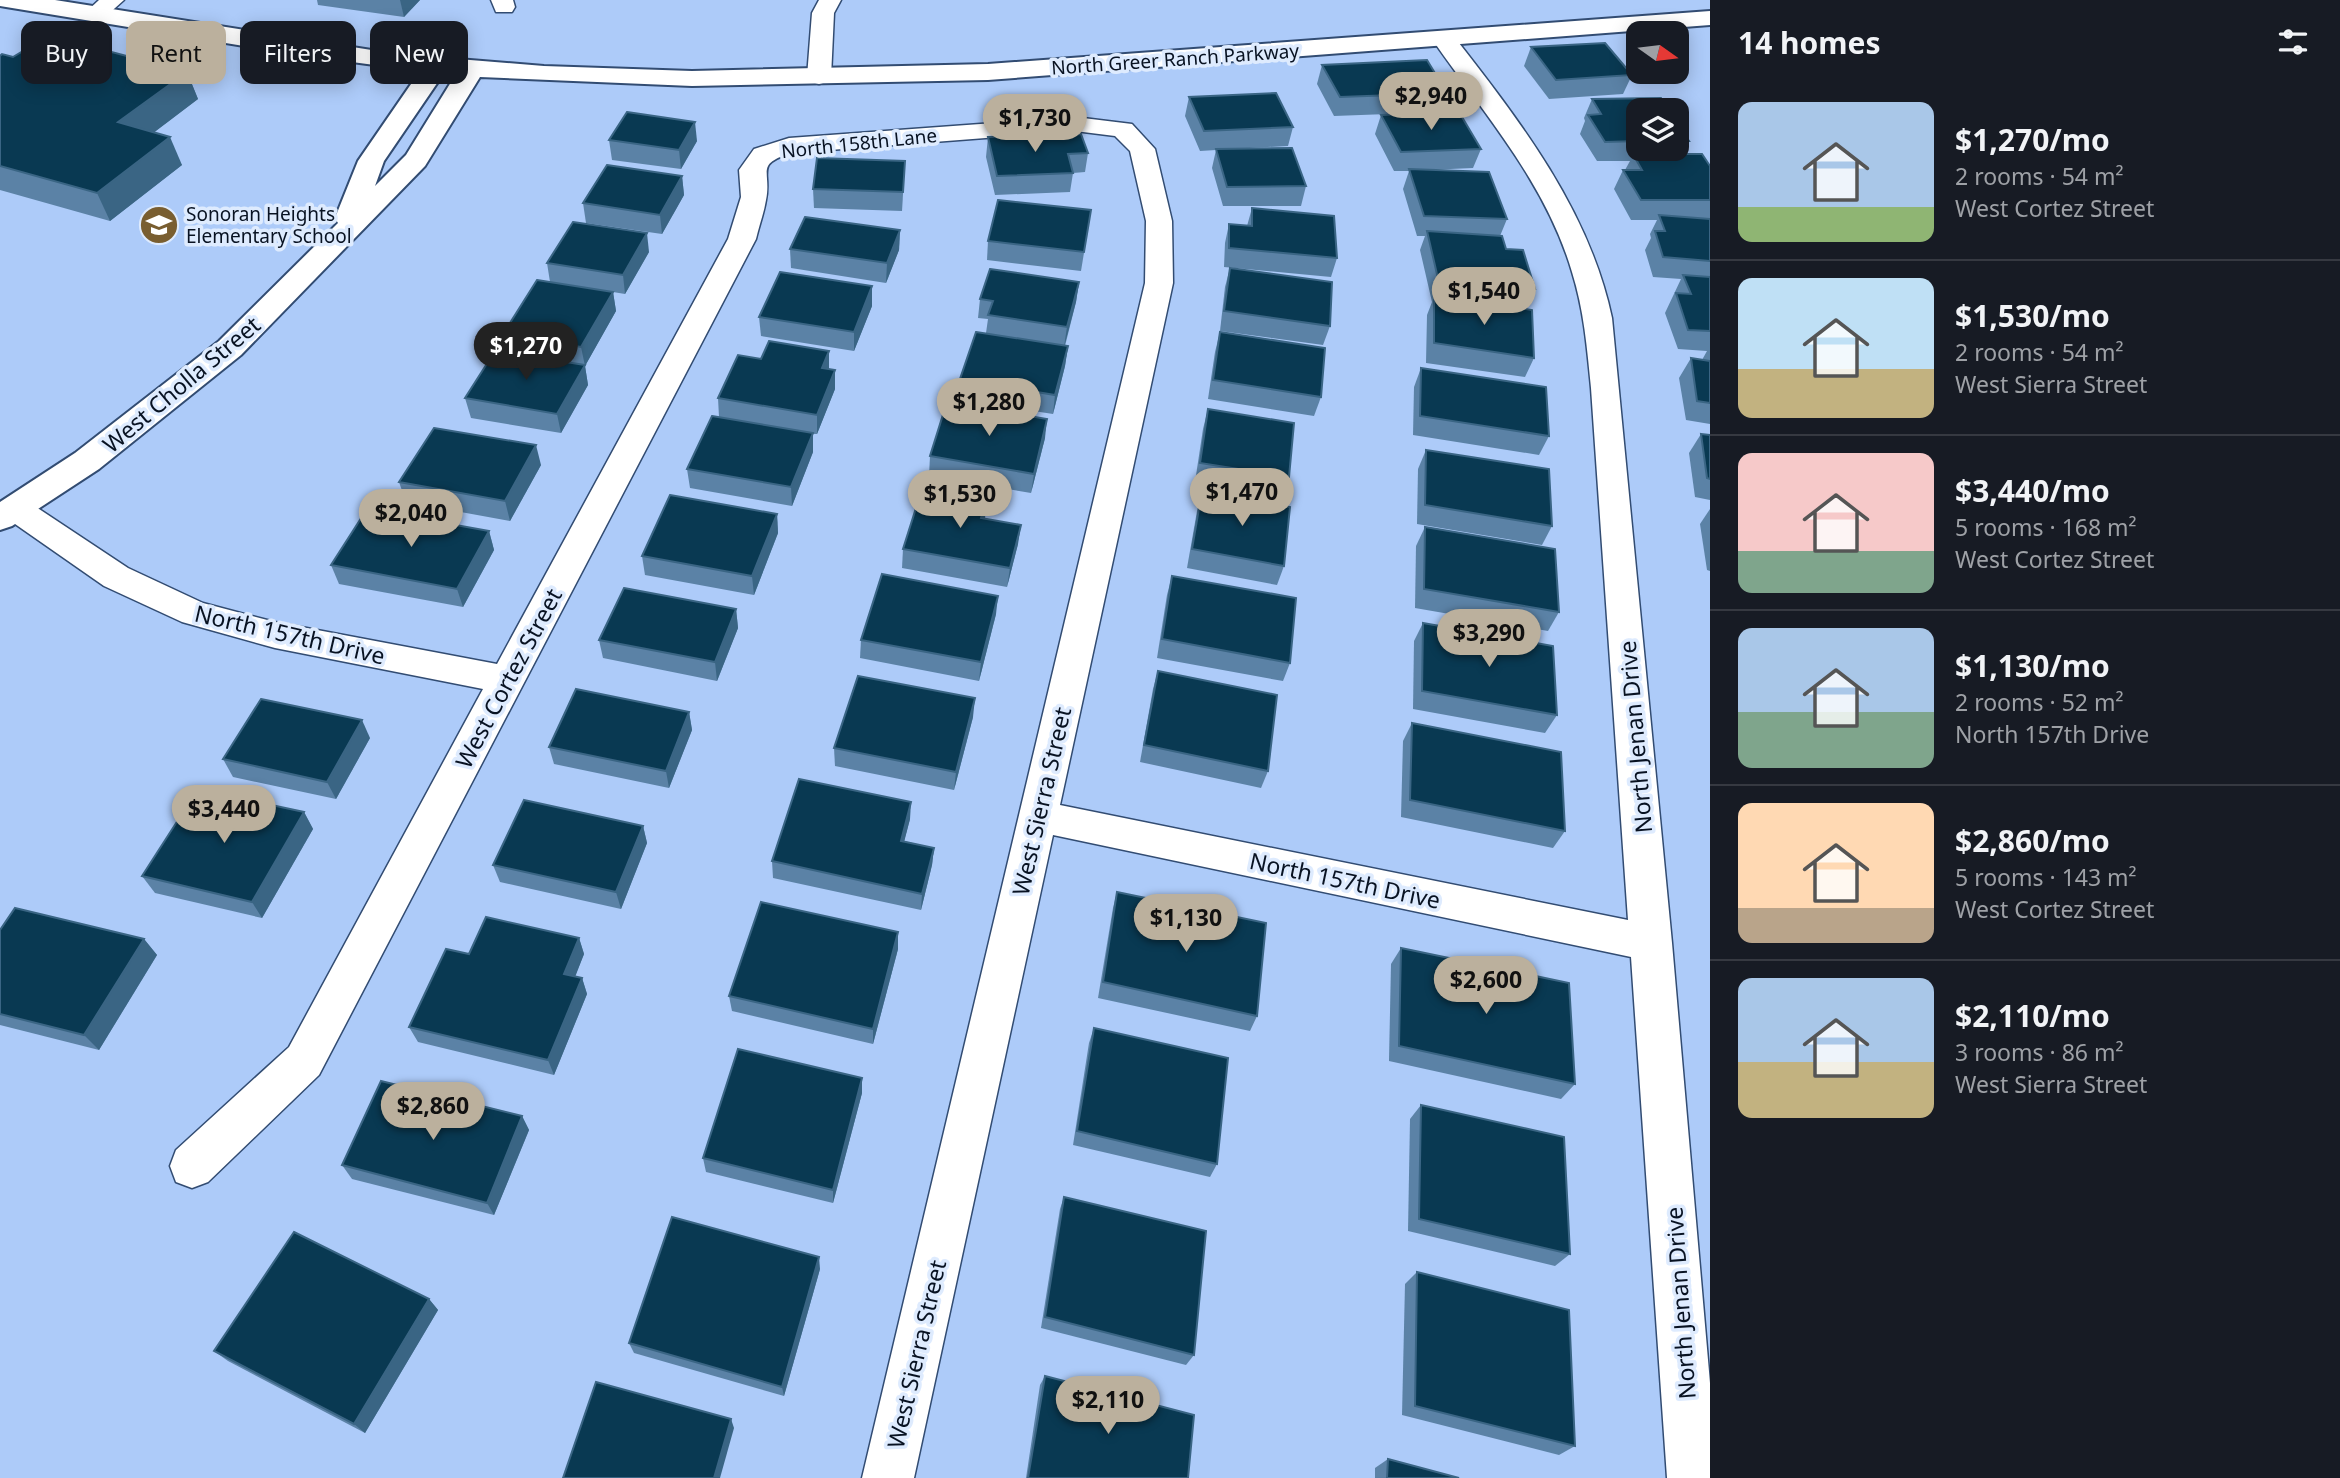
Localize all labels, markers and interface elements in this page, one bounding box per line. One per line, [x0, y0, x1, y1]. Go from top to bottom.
chip: Buy [21, 21, 112, 84]
chip: Rent [126, 21, 226, 84]
chip: Filters [240, 21, 356, 84]
chip: New [370, 21, 468, 84]
north arrow [1626, 21, 1689, 84]
map controls [1626, 21, 1689, 161]
text: 14 homes [1738, 22, 1881, 63]
icon: filters [2274, 23, 2312, 61]
street label: North Greer Ranch Parkway [1050, 37, 1300, 81]
pin: $2,940 [1374, 72, 1488, 132]
text: $2,940 [1395, 79, 1467, 111]
pin: $1,730 [978, 94, 1092, 154]
button: layers [1626, 98, 1689, 161]
text: $1,730 [999, 101, 1071, 133]
text: $1,270/mo [1955, 119, 2110, 160]
street label: North 158th Lane [780, 122, 938, 164]
icon: home [1794, 130, 1878, 214]
text: 2 rooms · 54 m² [1955, 160, 2124, 192]
text: West Cortez Street [1955, 192, 2154, 224]
place label: Sonoran Heights Elementary School [186, 201, 352, 249]
school or university icon: Sonoran Heights Elementary School [138, 204, 180, 246]
pin: $1,540 [1427, 268, 1541, 327]
text: $1,540 [1448, 274, 1520, 306]
text: $1,530/mo [1955, 295, 2110, 336]
icon: home [1794, 306, 1878, 390]
street label: West Cholla Street [95, 308, 267, 460]
pin: $1,270 [469, 322, 583, 382]
text: $1,270 [490, 329, 562, 361]
text: 2 rooms · 54 m² [1955, 336, 2124, 368]
text: West Sierra Street [1955, 368, 2147, 400]
pin: $1,280 [932, 378, 1046, 438]
text: $1,280 [953, 385, 1025, 417]
pin: $1,470 [1185, 468, 1299, 528]
pin: $1,530 [903, 470, 1017, 530]
text: $3,440/mo [1955, 470, 2110, 511]
text: $1,470 [1206, 475, 1278, 507]
text: $1,530 [924, 477, 996, 509]
icon: home [1794, 481, 1878, 565]
pin: $2,040 [354, 490, 468, 549]
text: $2,040 [375, 496, 447, 528]
text: 5 rooms · 168 m² [1955, 511, 2137, 543]
text: West Cortez Street [1955, 543, 2154, 575]
street label: West Cortez Street [447, 583, 569, 773]
street label: North 157th Drive [192, 597, 388, 671]
pin: $3,290 [1432, 610, 1546, 669]
text: $3,290 [1453, 616, 1525, 648]
street label: North Jenan Drive [1611, 640, 1659, 834]
text: $1,130/mo [1955, 645, 2110, 686]
icon: home [1794, 656, 1878, 740]
text: 2 rooms · 52 m² [1955, 686, 2124, 718]
street label: West Sierra Street [1004, 704, 1078, 898]
text: North 157th Drive [1955, 718, 2149, 750]
pin: $3,440 [167, 786, 281, 845]
text: $3,440 [188, 792, 260, 824]
text: $2,860/mo [1955, 820, 2110, 861]
icon: home [1794, 831, 1878, 915]
street label: North 157th Drive [1247, 844, 1443, 916]
text: 5 rooms · 143 m² [1955, 861, 2137, 893]
text: West Cortez Street [1955, 893, 2154, 925]
pin: $1,130 [1129, 894, 1243, 954]
text: $1,130 [1150, 901, 1222, 933]
pin: $2,600 [1429, 956, 1543, 1016]
text: $2,600 [1450, 963, 1522, 995]
text: $2,110/mo [1955, 995, 2110, 1036]
icon: home [1794, 1006, 1878, 1090]
text: 3 rooms · 86 m² [1955, 1036, 2124, 1068]
text: West Sierra Street [1955, 1068, 2147, 1100]
pin: $2,860 [376, 1082, 490, 1142]
text: $2,860 [397, 1089, 469, 1121]
street label: North Jenan Drive [1657, 1206, 1703, 1400]
street label: West Sierra Street [879, 1257, 953, 1451]
pin: $2,110 [1051, 1376, 1165, 1436]
text: $2,110 [1072, 1383, 1144, 1415]

